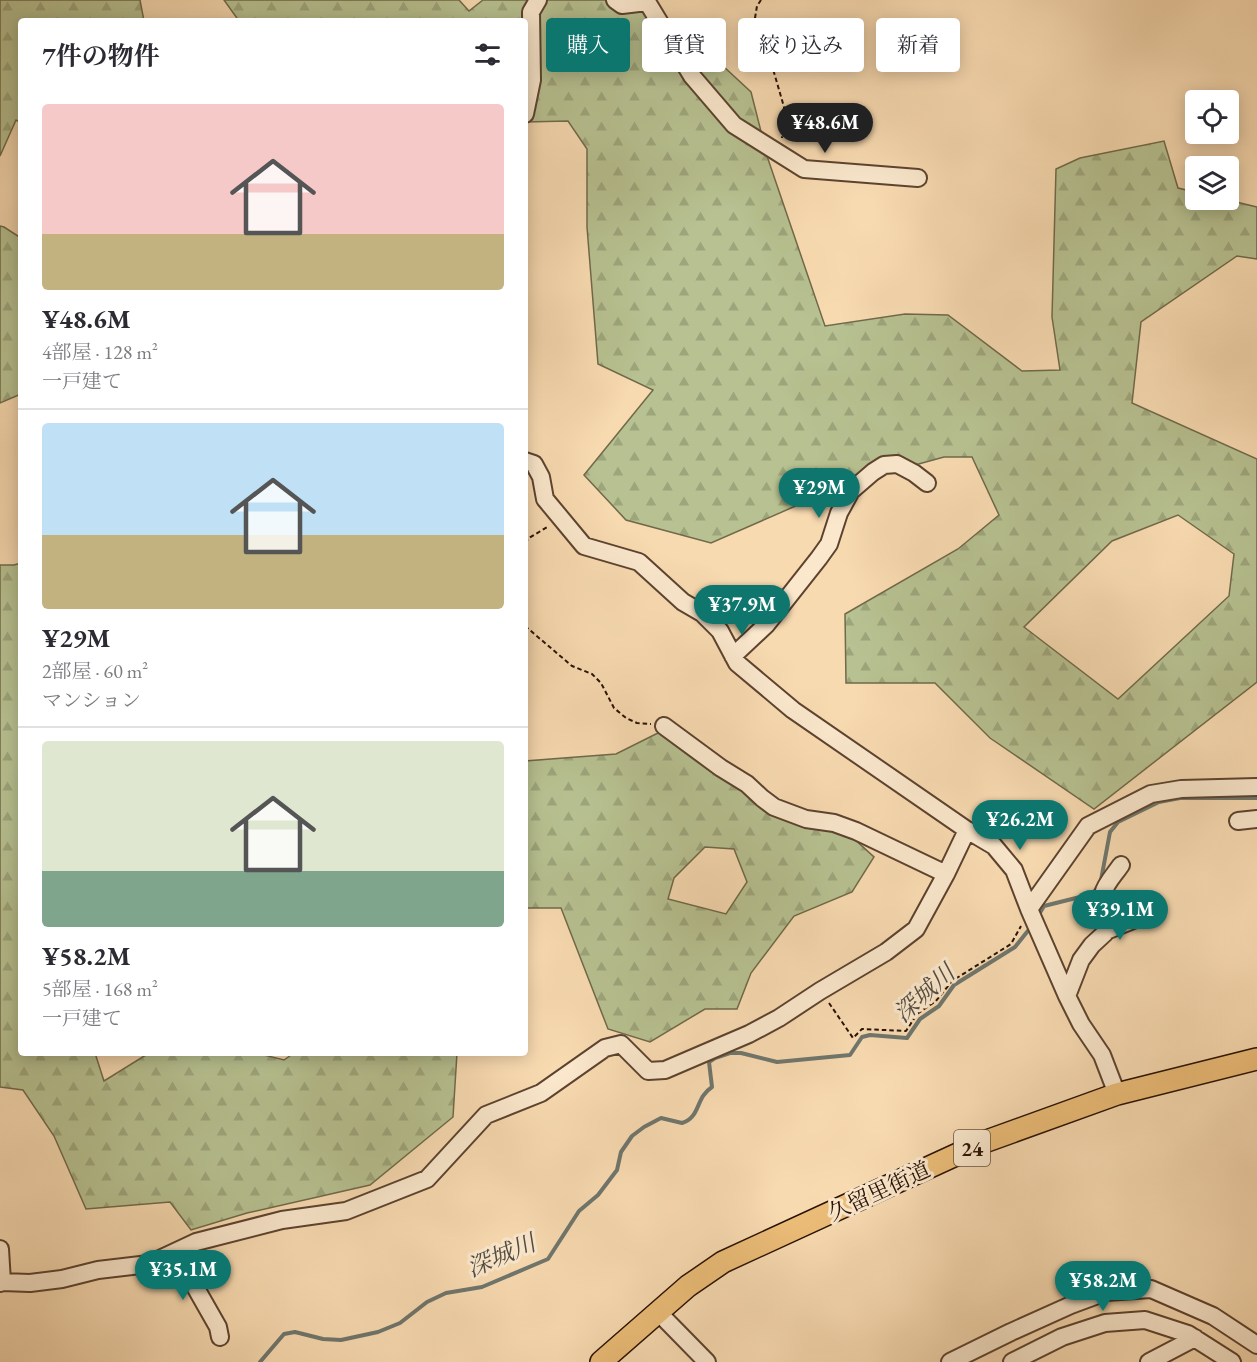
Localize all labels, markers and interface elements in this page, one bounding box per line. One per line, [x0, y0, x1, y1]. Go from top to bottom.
chip: 購入 [546, 18, 630, 72]
chip: 賃貸 [642, 18, 726, 72]
chip: 絞り込み [738, 18, 864, 72]
chip: 新着 [876, 18, 960, 72]
icon: filters [471, 38, 504, 71]
text: 7件の物件 [42, 39, 160, 73]
map controls [1185, 90, 1239, 210]
button: locate [1185, 90, 1239, 144]
pin: ¥48.6M [776, 103, 874, 154]
text: ¥48.6M [791, 109, 859, 135]
icon: home [219, 143, 327, 251]
button: layers [1185, 156, 1239, 210]
text: ¥48.6M [42, 302, 131, 336]
text: 4部屋 · 128 m² [42, 339, 158, 365]
text: 一戸建て [42, 368, 122, 394]
icon: home [219, 462, 327, 570]
pin: ¥29M [783, 468, 855, 519]
text: ¥29M [793, 474, 845, 500]
pin: ¥37.9M [693, 585, 791, 636]
text: ¥37.9M [708, 591, 776, 617]
text: ¥29M [42, 621, 110, 655]
text: 2部屋 · 60 m² [42, 658, 148, 684]
text: マンション [42, 687, 141, 713]
icon: home [219, 780, 327, 888]
pin: ¥26.2M [971, 800, 1069, 851]
text: ¥26.2M [986, 806, 1054, 832]
pin: ¥39.1M [1071, 890, 1169, 941]
text: ¥39.1M [1086, 896, 1154, 922]
text: ¥58.2M [42, 939, 131, 973]
water label: 深城川 [887, 955, 963, 1029]
text: 5部屋 · 168 m² [42, 976, 158, 1002]
text: 一戸建て [42, 1005, 122, 1031]
road number: 24 [954, 1130, 990, 1166]
street label: 久留里街道 [823, 1155, 935, 1227]
water label: 深城川 [462, 1225, 543, 1283]
pin: ¥35.1M [134, 1250, 232, 1301]
text: ¥35.1M [149, 1256, 217, 1282]
pin: ¥58.2M [1054, 1261, 1152, 1312]
text: ¥58.2M [1069, 1267, 1137, 1293]

